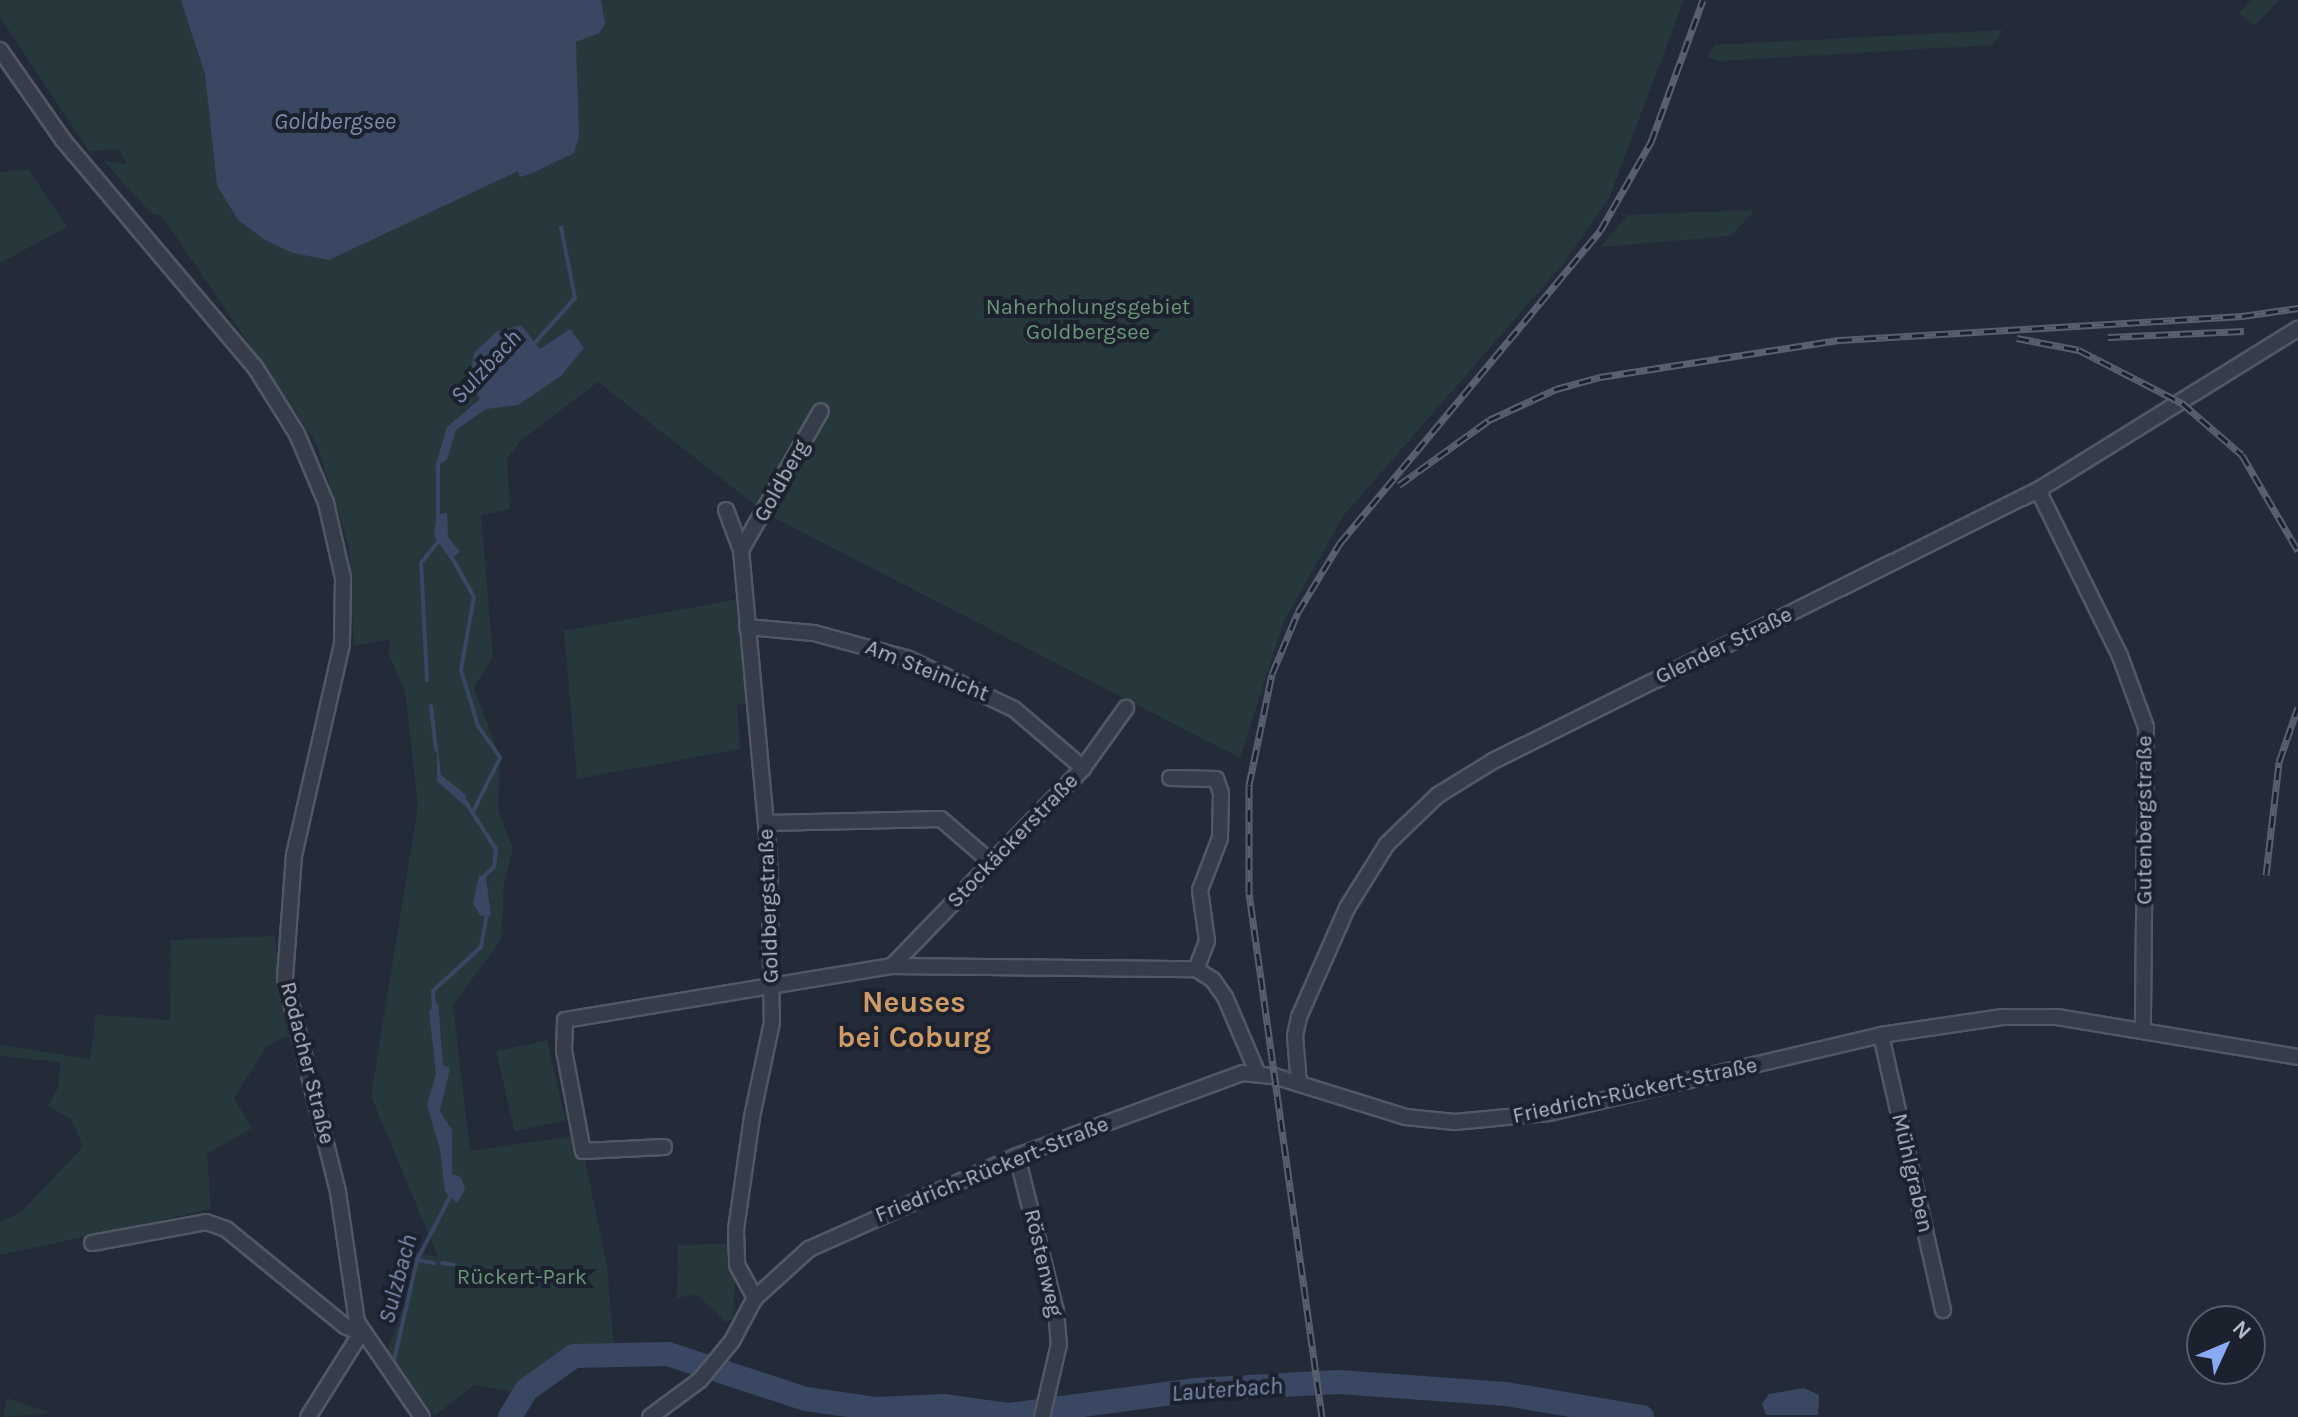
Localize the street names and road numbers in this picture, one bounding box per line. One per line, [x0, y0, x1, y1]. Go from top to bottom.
street label: Goldberg [749, 435, 815, 527]
street label: Glender Straße [1651, 602, 1797, 690]
street label: Am Steinicht [862, 634, 992, 708]
street label: Gutenbergstraße [2132, 735, 2158, 905]
street label: Stockäckerstraße [942, 768, 1084, 914]
street label: Goldbergstraße [753, 828, 785, 984]
street label: Rodacher Straße [274, 979, 340, 1147]
street label: Friedrich-Rückert-Straße [1510, 1052, 1760, 1130]
street label: Friedrich-Rückert-Straße [871, 1111, 1113, 1229]
street label: Mühlgraben [1885, 1111, 1939, 1235]
street label: Röstenweg [1018, 1207, 1068, 1319]

